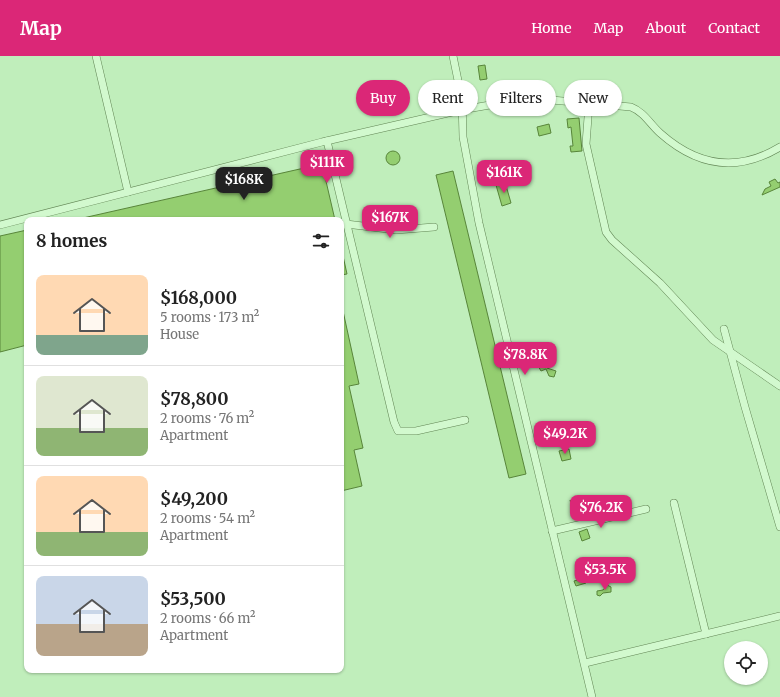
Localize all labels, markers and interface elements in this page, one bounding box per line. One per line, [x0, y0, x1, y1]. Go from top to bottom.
text: Map [20, 16, 62, 40]
text: Home [531, 19, 572, 37]
text: Map [594, 19, 623, 37]
text: About [645, 19, 686, 37]
text: Contact [708, 19, 760, 37]
chip: Buy [356, 80, 410, 116]
chip: Rent [418, 80, 478, 116]
chip: Filters [486, 80, 556, 116]
chip: New [564, 80, 622, 116]
pin: $111K [299, 150, 355, 184]
text: $111K [309, 154, 345, 171]
pin: $161K [476, 160, 532, 194]
text: $161K [486, 164, 522, 181]
pin: $168K [216, 167, 272, 201]
text: $168K [224, 171, 264, 188]
pin: $167K [362, 205, 418, 239]
text: $167K [371, 209, 409, 226]
text: 8 homes [36, 230, 107, 252]
icon: filters [310, 230, 332, 252]
text: $168,000 [160, 287, 237, 309]
icon: home [68, 291, 116, 339]
text: 5 rooms · 173 m² [160, 309, 259, 326]
text: House [160, 326, 199, 343]
pin: $78.8K [492, 342, 558, 376]
text: $78.8K [503, 346, 547, 363]
text: $78,800 [160, 388, 228, 410]
icon: home [68, 392, 116, 440]
text: 2 rooms · 76 m² [160, 410, 254, 427]
pin: $49.2K [532, 421, 598, 455]
text: $49.2K [543, 425, 587, 442]
text: Apartment [160, 427, 228, 444]
text: $49,200 [160, 488, 228, 510]
icon: home [68, 492, 116, 540]
pin: $76.2K [568, 495, 634, 529]
text: $76.2K [579, 499, 623, 516]
text: 2 rooms · 54 m² [160, 510, 255, 527]
text: Apartment [160, 527, 228, 544]
pin: $53.5K [572, 557, 638, 591]
text: $53.5K [584, 561, 626, 578]
text: $53,500 [160, 588, 226, 610]
icon: home [68, 592, 116, 640]
text: 2 rooms · 66 m² [160, 610, 255, 627]
text: Apartment [160, 627, 228, 644]
map controls [724, 641, 768, 685]
button: locate [724, 641, 768, 685]

